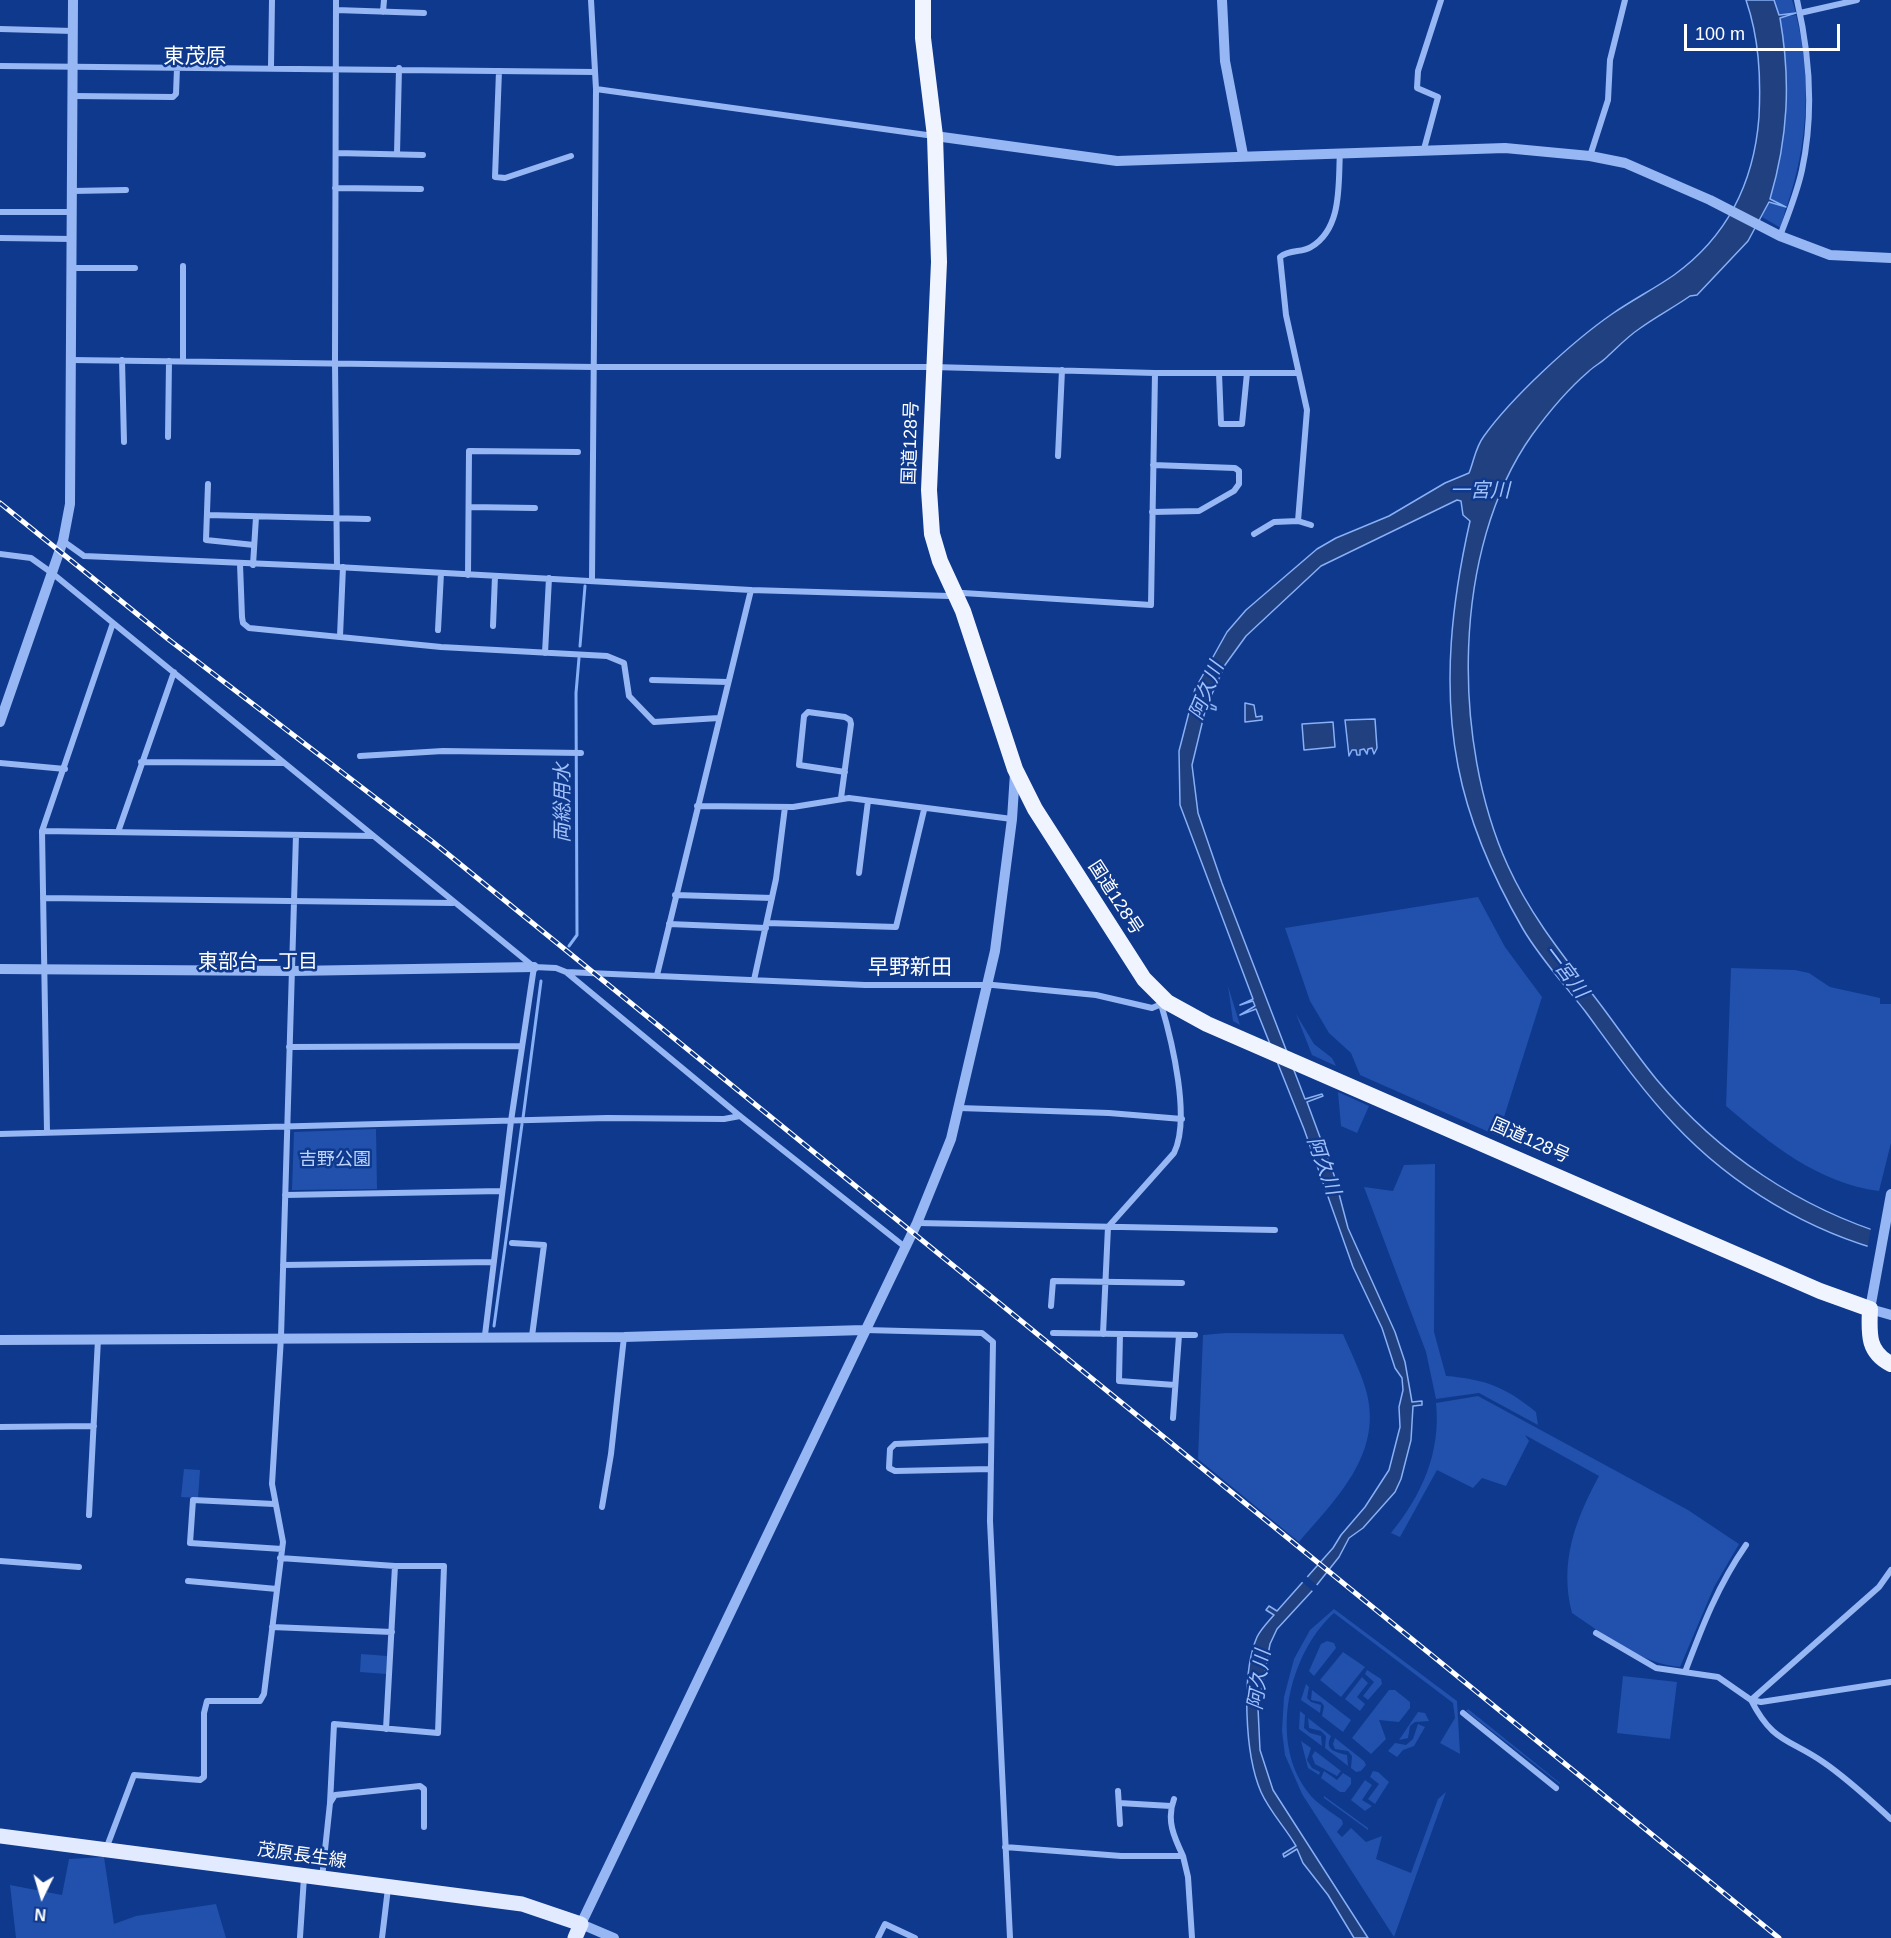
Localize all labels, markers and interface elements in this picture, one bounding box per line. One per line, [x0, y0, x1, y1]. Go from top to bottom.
scale bar [1687, 12, 1843, 50]
text: 100 m [1695, 24, 1745, 44]
district label: 東茂原 [164, 44, 226, 70]
street label: 国道128号 [899, 401, 923, 485]
water label: 一宮川 [1450, 479, 1510, 503]
water label: 阿久川 [1185, 659, 1229, 723]
water label: 両総用水 [551, 763, 575, 843]
street label: 国道128号 [1083, 857, 1147, 939]
water label: 一宮川 [1537, 941, 1593, 1003]
district label: 東部台一丁目 [198, 950, 318, 974]
district label: 早野新田 [868, 955, 952, 981]
street label: 国道128号 [1487, 1114, 1573, 1168]
water label: 阿久川 [1301, 1134, 1345, 1198]
park label: 吉野公園 [299, 1149, 371, 1171]
water label: 阿久川 [1244, 1649, 1276, 1711]
street label: 茂原長生線 [256, 1839, 348, 1873]
north arrow [12, 1866, 72, 1926]
text: N [34, 1905, 47, 1923]

